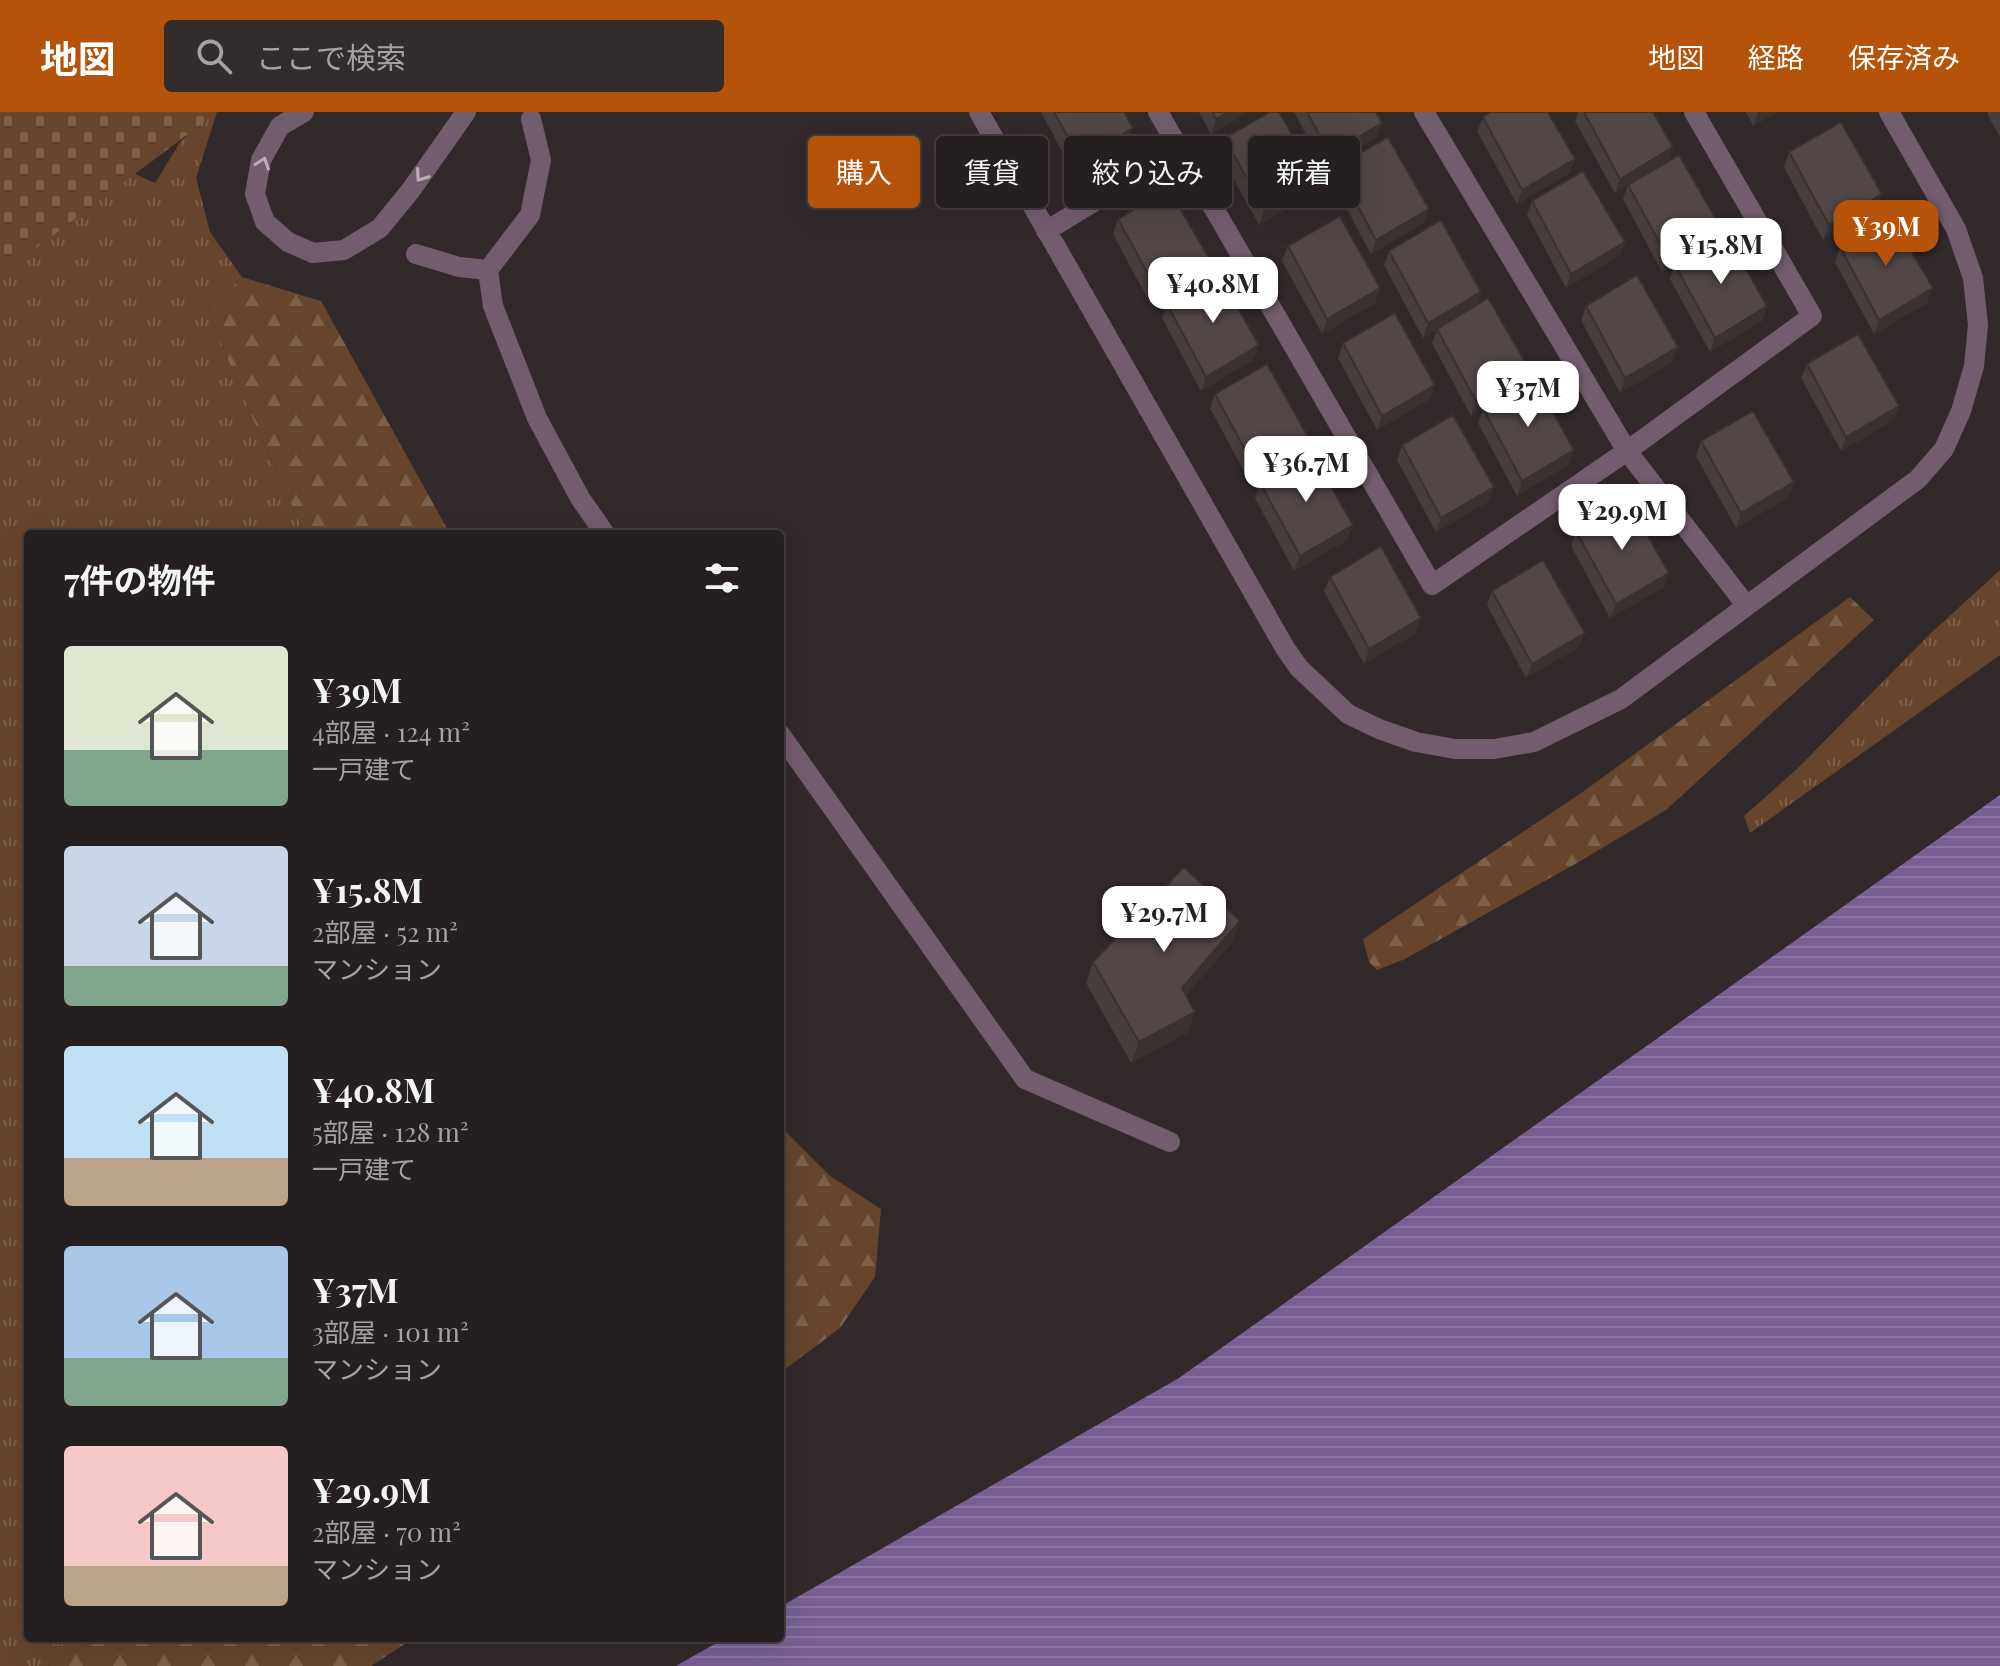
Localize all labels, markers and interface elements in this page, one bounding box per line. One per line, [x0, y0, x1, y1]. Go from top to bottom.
search box [164, 20, 724, 92]
text: 地図 [40, 32, 116, 83]
icon: search [192, 34, 236, 78]
text: ここで検索 [256, 37, 406, 77]
text: 地図 [1648, 38, 1704, 75]
text: 経路 [1748, 38, 1804, 75]
text: 保存済み [1848, 38, 1960, 75]
chip: 購入 [808, 136, 920, 208]
chip: 賃貸 [936, 136, 1048, 208]
chip: 絞り込み [1064, 136, 1232, 208]
chip: 新着 [1248, 136, 1360, 208]
one-way arrow [253, 157, 269, 171]
one-way arrow [416, 167, 431, 181]
pin: ¥39M [1839, 200, 1933, 268]
text: ¥39M [1852, 208, 1920, 243]
pin: ¥15.8M [1656, 218, 1786, 286]
text: ¥15.8M [1679, 226, 1763, 261]
pin: ¥40.8M [1148, 257, 1278, 325]
text: ¥40.8M [1166, 265, 1260, 300]
pin: ¥37M [1481, 361, 1575, 429]
text: ¥37M [1495, 369, 1561, 404]
pin: ¥36.7M [1241, 436, 1371, 504]
text: ¥36.7M [1262, 444, 1350, 479]
pin: ¥29.9M [1557, 484, 1687, 552]
text: ¥29.9M [1577, 492, 1667, 527]
text: 7件の物件 [64, 556, 215, 602]
icon: filters [700, 556, 744, 600]
text: ¥39M [312, 666, 402, 712]
icon: home [128, 678, 224, 774]
text: 4部屋 · 124 m² [312, 714, 470, 749]
text: 一戸建て [312, 751, 416, 786]
text: ¥15.8M [312, 866, 423, 912]
icon: home [128, 878, 224, 974]
pin: ¥29.7M [1099, 886, 1229, 954]
text: ¥29.7M [1120, 894, 1208, 929]
text: 2部屋 · 52 m² [312, 914, 458, 949]
text: マンション [312, 951, 442, 986]
text: ¥40.8M [312, 1066, 435, 1112]
icon: home [128, 1078, 224, 1174]
text: 5部屋 · 128 m² [312, 1114, 469, 1149]
text: 一戸建て [312, 1151, 416, 1186]
text: ¥37M [312, 1266, 399, 1312]
icon: home [128, 1278, 224, 1374]
text: 3部屋 · 101 m² [312, 1314, 469, 1349]
text: マンション [312, 1351, 442, 1386]
text: ¥29.9M [312, 1466, 431, 1512]
icon: home [128, 1478, 224, 1574]
text: 2部屋 · 70 m² [312, 1514, 461, 1549]
text: マンション [312, 1551, 442, 1586]

